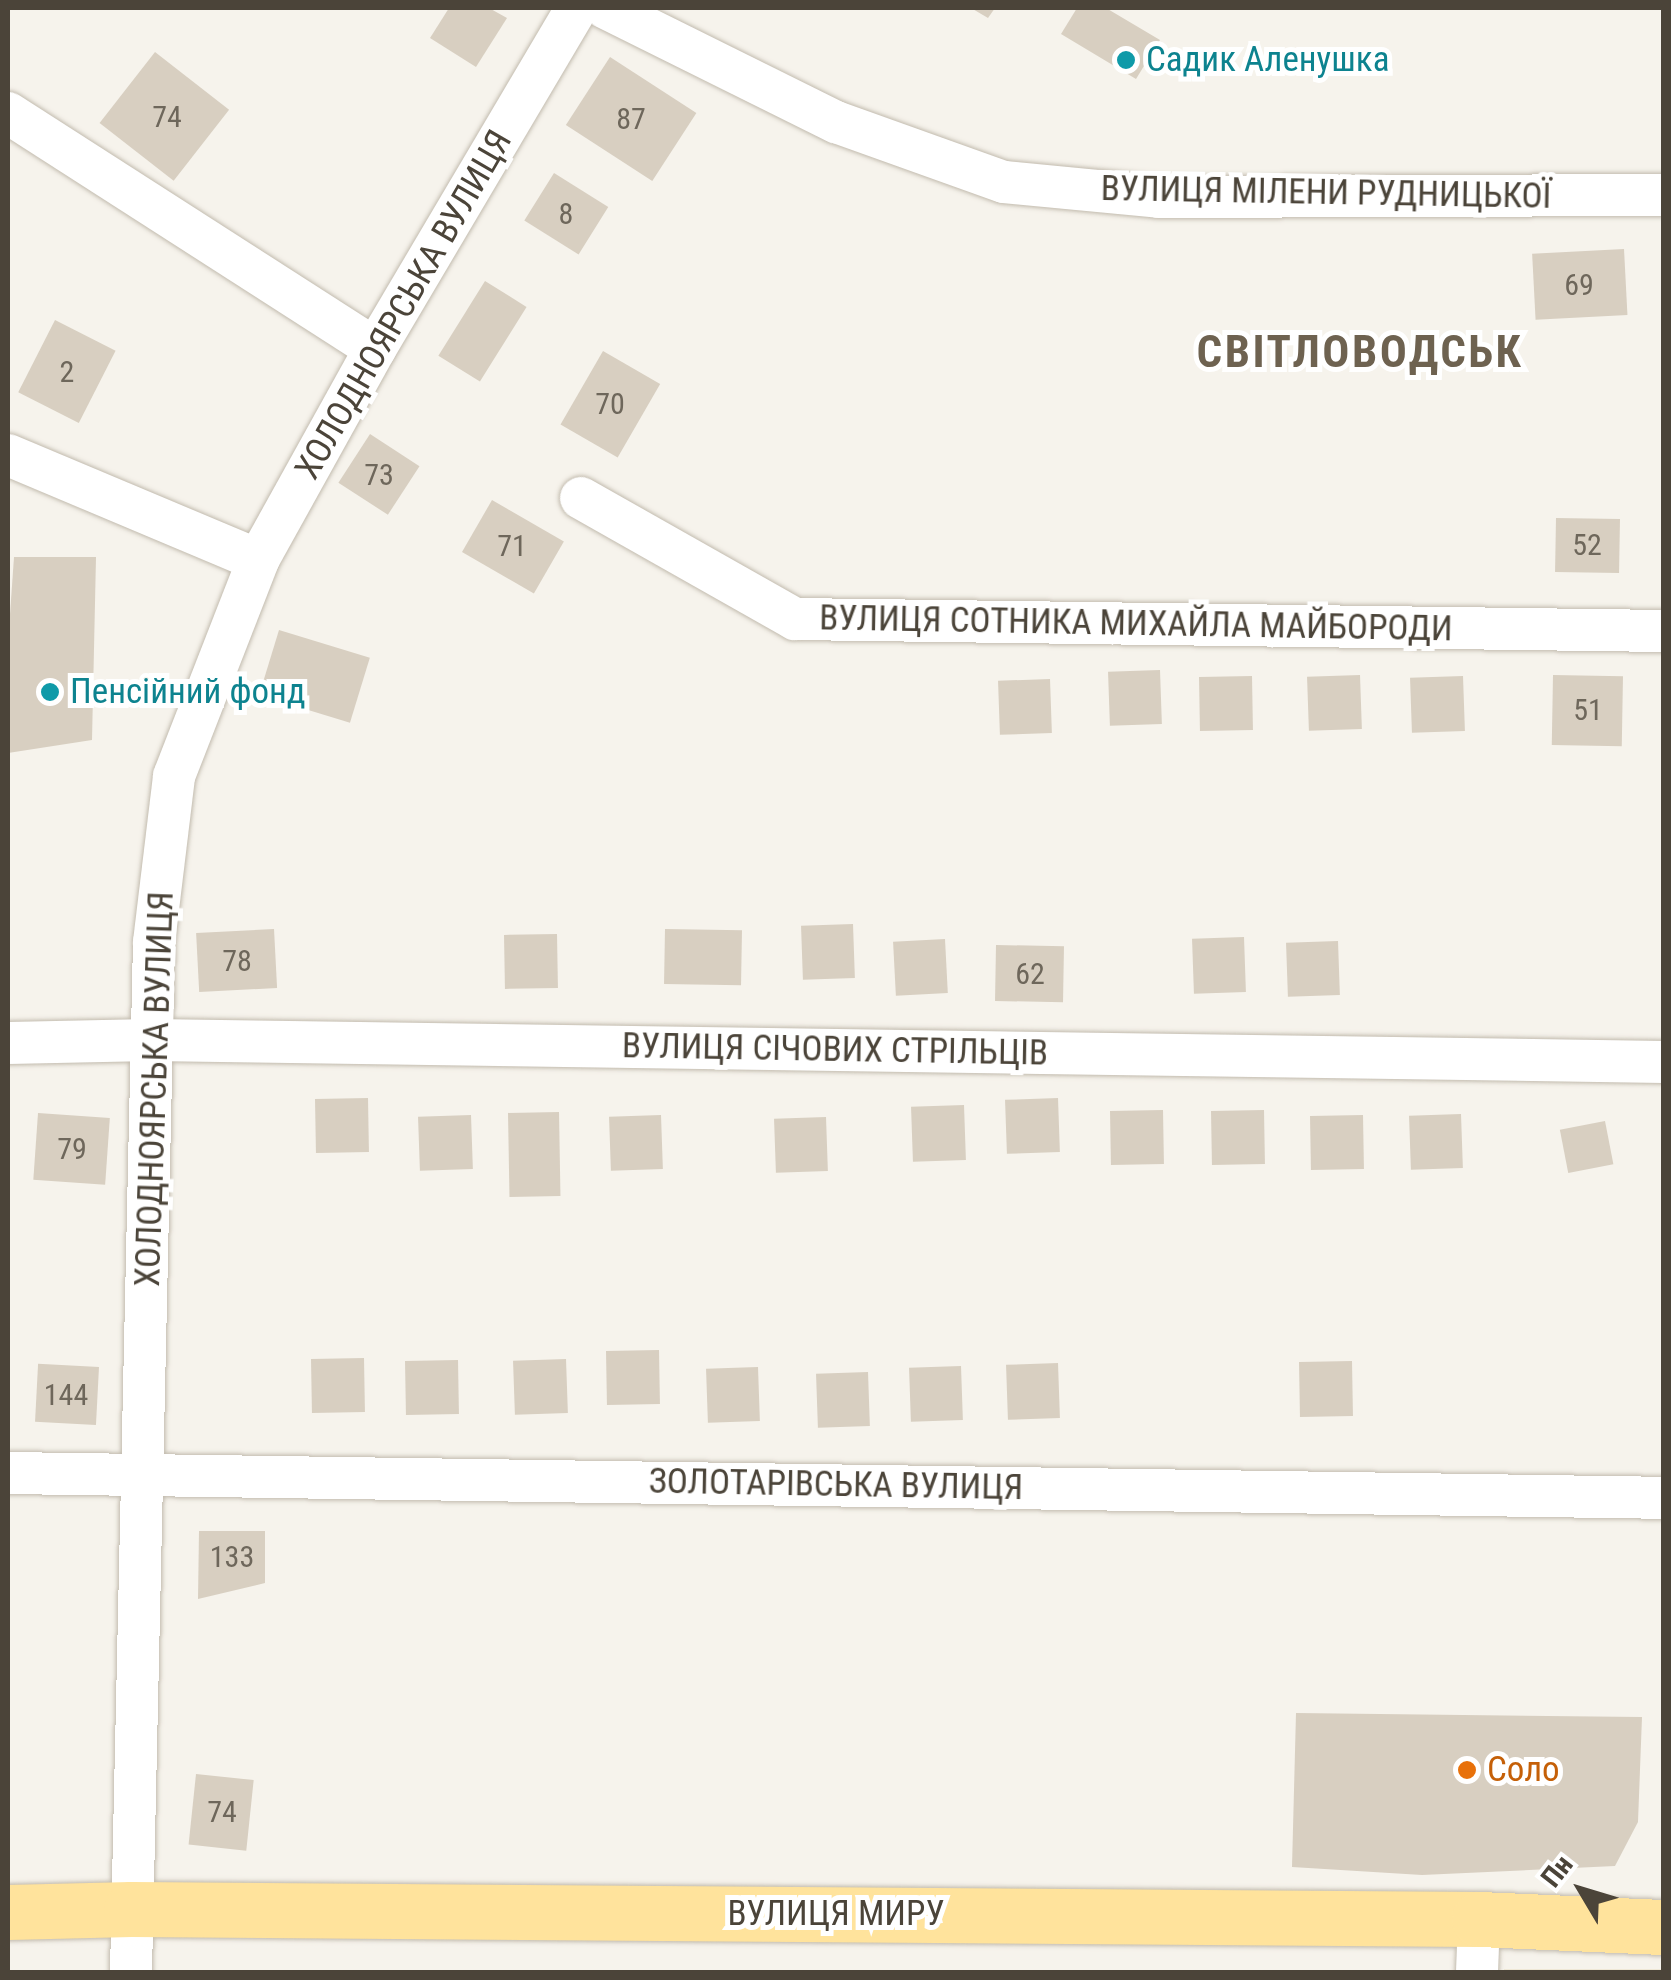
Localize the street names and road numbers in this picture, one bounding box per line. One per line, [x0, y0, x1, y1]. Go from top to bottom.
street label: ХОЛОДНОЯРСЬКА ВУЛИЦЯ [287, 123, 521, 487]
street label: ВУЛИЦЯ МІЛЕНИ РУДНИЦЬКОЇ [1100, 168, 1552, 218]
street label: ВУЛИЦЯ СОТНИКА МИХАЙЛА МАЙБОРОДИ [819, 597, 1453, 651]
street label: ХОЛОДНОЯРСЬКА ВУЛИЦЯ [127, 891, 183, 1287]
street label: ВУЛИЦЯ СІЧОВИХ СТРІЛЬЦІВ [622, 1025, 1048, 1075]
street label: ЗОЛОТАРІВСЬКА ВУЛИЦЯ [648, 1461, 1024, 1509]
street label: ВУЛИЦЯ МИРУ [727, 1893, 945, 1935]

